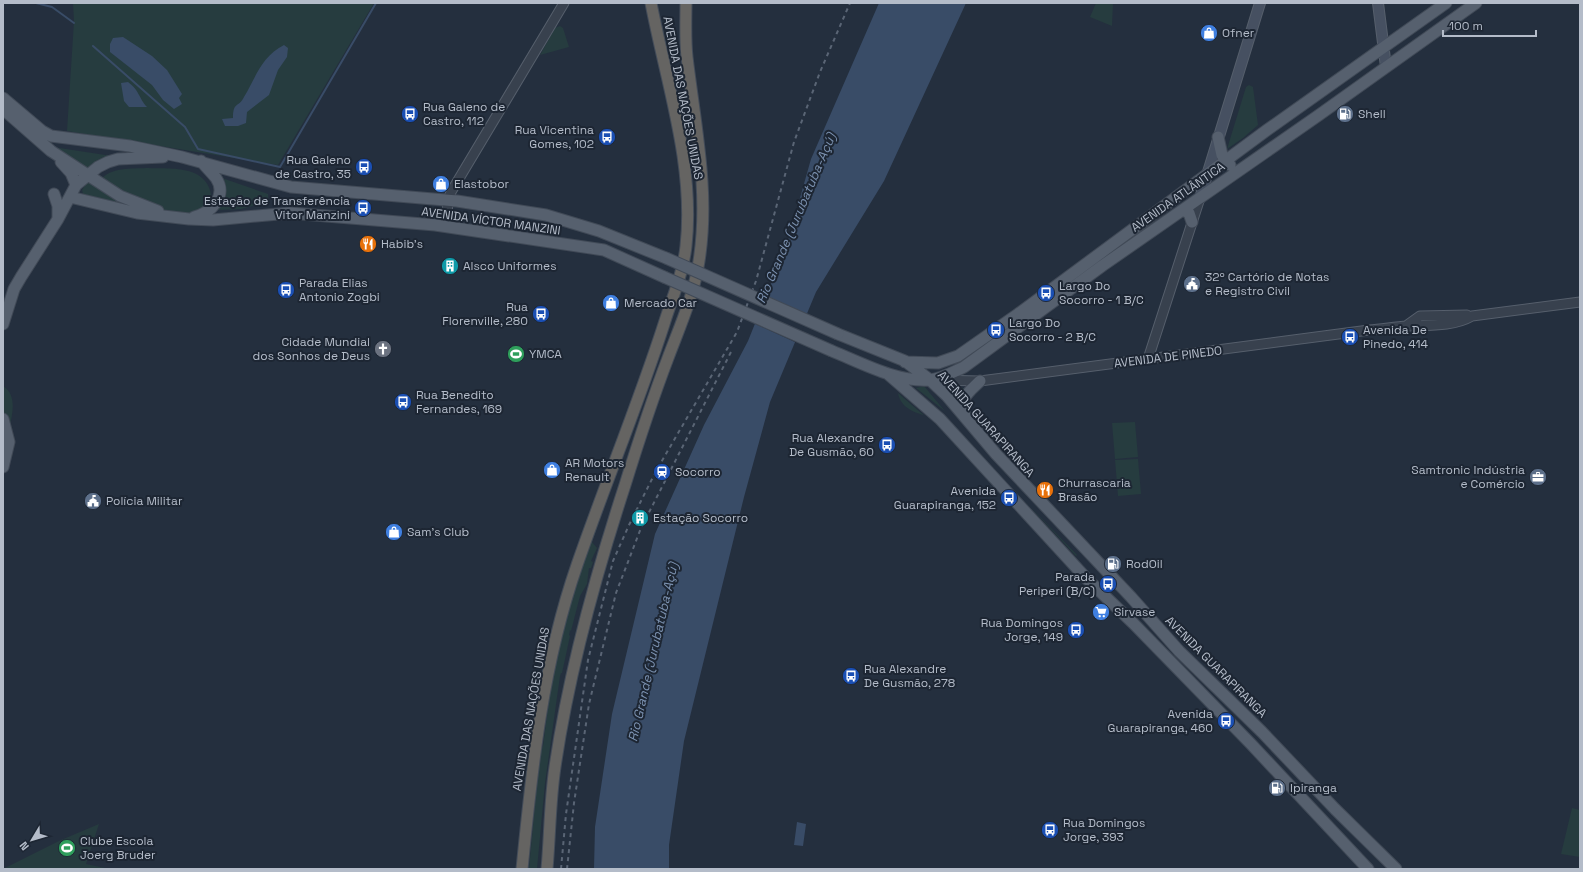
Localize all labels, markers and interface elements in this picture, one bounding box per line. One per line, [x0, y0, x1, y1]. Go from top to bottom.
scale bar [1443, 12, 1536, 38]
street label: AVENIDA DAS NAÇÕES UNIDAS [659, 15, 707, 181]
text: 100 m [1449, 18, 1483, 34]
shop icon: Ofner [1199, 23, 1219, 43]
place label: Ofner [1222, 25, 1255, 41]
place label: Rua Galeno de Castro, 112 [423, 99, 505, 129]
bus stop icon: Rua Galeno de Castro, 112 [400, 104, 420, 124]
fuel station icon: Shell [1335, 104, 1355, 124]
place label: Shell [1358, 106, 1386, 122]
place label: Rua Vicentina Gomes, 102 [515, 122, 594, 152]
bus stop icon: Rua Vicentina Gomes, 102 [597, 127, 617, 147]
water label: Rio Grande (Jurubatuba-Açú) [752, 129, 840, 306]
place label: Rua Galeno de Castro, 35 [275, 152, 351, 182]
bus stop icon: Rua Galeno de Castro, 35 [354, 157, 374, 177]
street label: AVENIDA ATLÂNTICA [1128, 158, 1228, 235]
shop icon: Elastobor [431, 174, 451, 194]
place label: Elastobor [454, 176, 510, 192]
place label: Estação de Transferência Vitor Manzini [204, 193, 350, 223]
bus stop icon: Estação de Transferência Vitor Manzini [353, 198, 373, 218]
street label: AVENIDA VÍCTOR MANZINI [421, 203, 561, 239]
restaurant icon: Habib's [358, 234, 378, 254]
place label: Habib's [381, 236, 423, 252]
building icon: Alsco Uniformes [440, 256, 460, 276]
place label: Alsco Uniformes [463, 258, 557, 274]
place label: 32º Cartório de Notas e Registro Civil [1205, 269, 1329, 299]
public building icon: 32º Cartório de Notas e Registro Civil [1182, 274, 1202, 294]
place label: Parada Elias Antonio Zogbi [299, 275, 380, 305]
place label: Largo Do Socorro - 1 B/C [1059, 278, 1144, 308]
bus stop icon: Parada Elias Antonio Zogbi [276, 280, 296, 300]
bus stop icon: Largo Do Socorro - 1 B/C [1036, 283, 1056, 303]
shop icon: Mercado Car [601, 293, 621, 313]
place label: Mercado Car [624, 295, 698, 311]
place label: Rua Florenville, 280 [442, 299, 528, 329]
bus stop icon: Rua Florenville, 280 [531, 304, 551, 324]
place label: Largo Do Socorro - 2 B/C [1009, 315, 1096, 345]
bus stop icon: Largo Do Socorro - 2 B/C [986, 320, 1006, 340]
place label: Avenida De Pinedo, 414 [1363, 322, 1429, 352]
bus stop icon: Avenida De Pinedo, 414 [1340, 327, 1360, 347]
place label: Cidade Mundial dos Sonhos de Deus [253, 334, 370, 364]
church icon: Cidade Mundial dos Sonhos de Deus [373, 339, 393, 359]
street label: AVENIDA DE PINEDO [1113, 342, 1223, 372]
sports icon: YMCA [506, 344, 526, 364]
place label: YMCA [529, 346, 562, 362]
street label: AVENIDA GUARAPIRANGA [934, 368, 1038, 481]
place label: Rua Benedito Fernandes, 169 [416, 387, 502, 417]
bus stop icon: Rua Benedito Fernandes, 169 [393, 392, 413, 412]
place label: Rua Alexandre De Gusmão, 60 [789, 430, 874, 460]
bus stop icon: Rua Alexandre De Gusmão, 60 [877, 435, 897, 455]
place label: AR Motors Renault [565, 455, 624, 485]
shop icon: AR Motors Renault [542, 460, 562, 480]
station icon: Socorro [652, 462, 672, 482]
place label: Samtronic Indústria e Comércio [1411, 462, 1525, 492]
place label: Socorro [675, 464, 721, 480]
office icon: Samtronic Indústria e Comércio [1528, 467, 1548, 487]
place label: Churrascaria Brasão [1058, 475, 1131, 505]
restaurant icon: Churrascaria Brasão [1035, 480, 1055, 500]
place label: Avenida Guarapiranga, 152 [894, 483, 996, 513]
bus stop icon: Avenida Guarapiranga, 152 [999, 488, 1019, 508]
public building icon: Polícia Militar [83, 491, 103, 511]
place label: Polícia Militar [106, 493, 183, 509]
building icon: Estação Socorro [630, 508, 650, 528]
place label: Estação Socorro [653, 510, 748, 526]
shop icon: Sam's Club [384, 522, 404, 542]
place label: Sam's Club [407, 524, 470, 540]
fuel station icon: RodOil [1103, 554, 1123, 574]
place label: RodOil [1126, 556, 1163, 572]
water label: Rio Grande (Jurubatuba-Açú) [624, 560, 682, 743]
place label: Parada Periperi (B/C) [1019, 569, 1095, 599]
bus stop icon: Parada Periperi (B/C) [1098, 574, 1118, 594]
supermarket icon: Sirvase [1091, 602, 1111, 622]
place label: Sirvase [1114, 604, 1155, 620]
street label: AVENIDA GUARAPIRANGA [1162, 613, 1271, 722]
place label: Rua Domingos Jorge, 149 [981, 615, 1063, 645]
bus stop icon: Rua Domingos Jorge, 149 [1066, 620, 1086, 640]
street label: AVENIDA DAS NAÇÕES UNIDAS [509, 626, 553, 792]
place label: Rua Alexandre De Gusmão, 278 [864, 661, 955, 691]
bus stop icon: Rua Alexandre De Gusmão, 278 [841, 666, 861, 686]
place label: Avenida Guarapiranga, 460 [1108, 706, 1213, 736]
bus stop icon: Avenida Guarapiranga, 460 [1216, 711, 1236, 731]
fuel station icon: Ipiranga [1267, 778, 1287, 798]
place label: Ipiranga [1290, 780, 1337, 796]
place label: Rua Domingos Jorge, 393 [1063, 815, 1145, 845]
north arrow [12, 820, 52, 860]
bus stop icon: Rua Domingos Jorge, 393 [1040, 820, 1060, 840]
place label: Clube Escola Joerg Bruder [80, 833, 156, 863]
sports icon: Clube Escola Joerg Bruder [57, 838, 77, 858]
text: N [16, 839, 32, 853]

